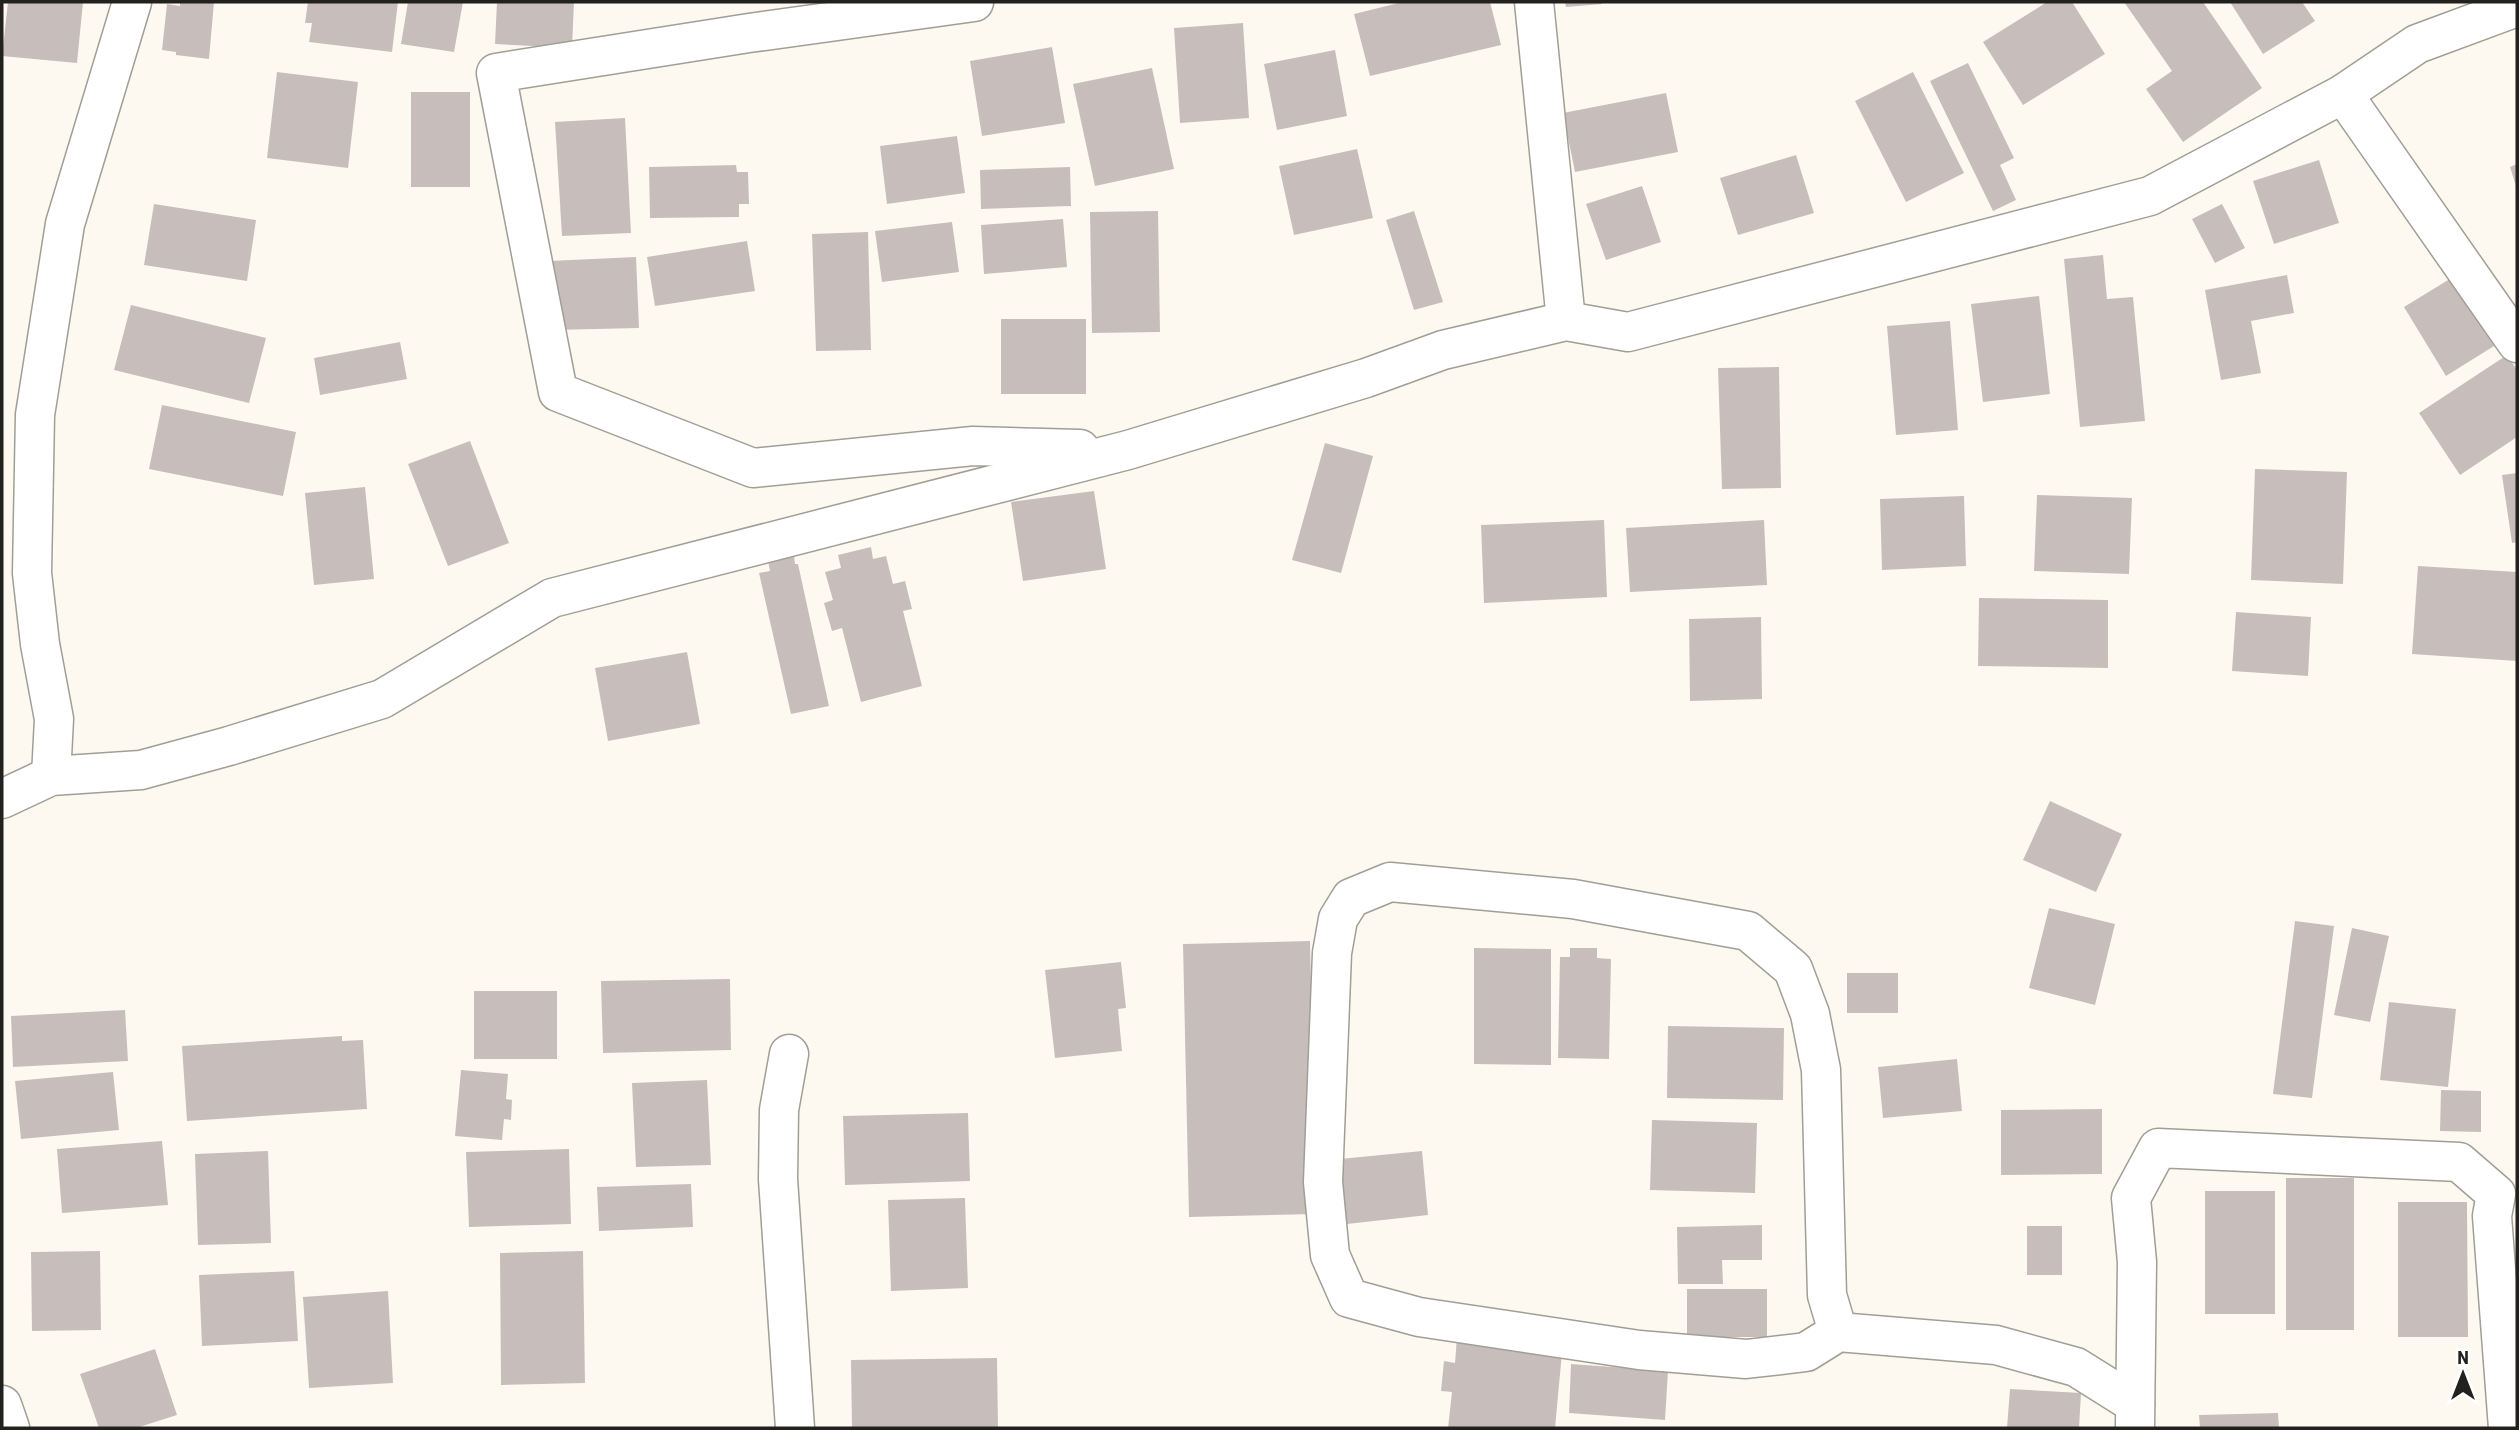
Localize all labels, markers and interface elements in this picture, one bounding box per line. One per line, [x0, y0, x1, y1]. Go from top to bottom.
north arrow [2428, 1339, 2498, 1409]
text: N [2457, 1346, 2469, 1369]

